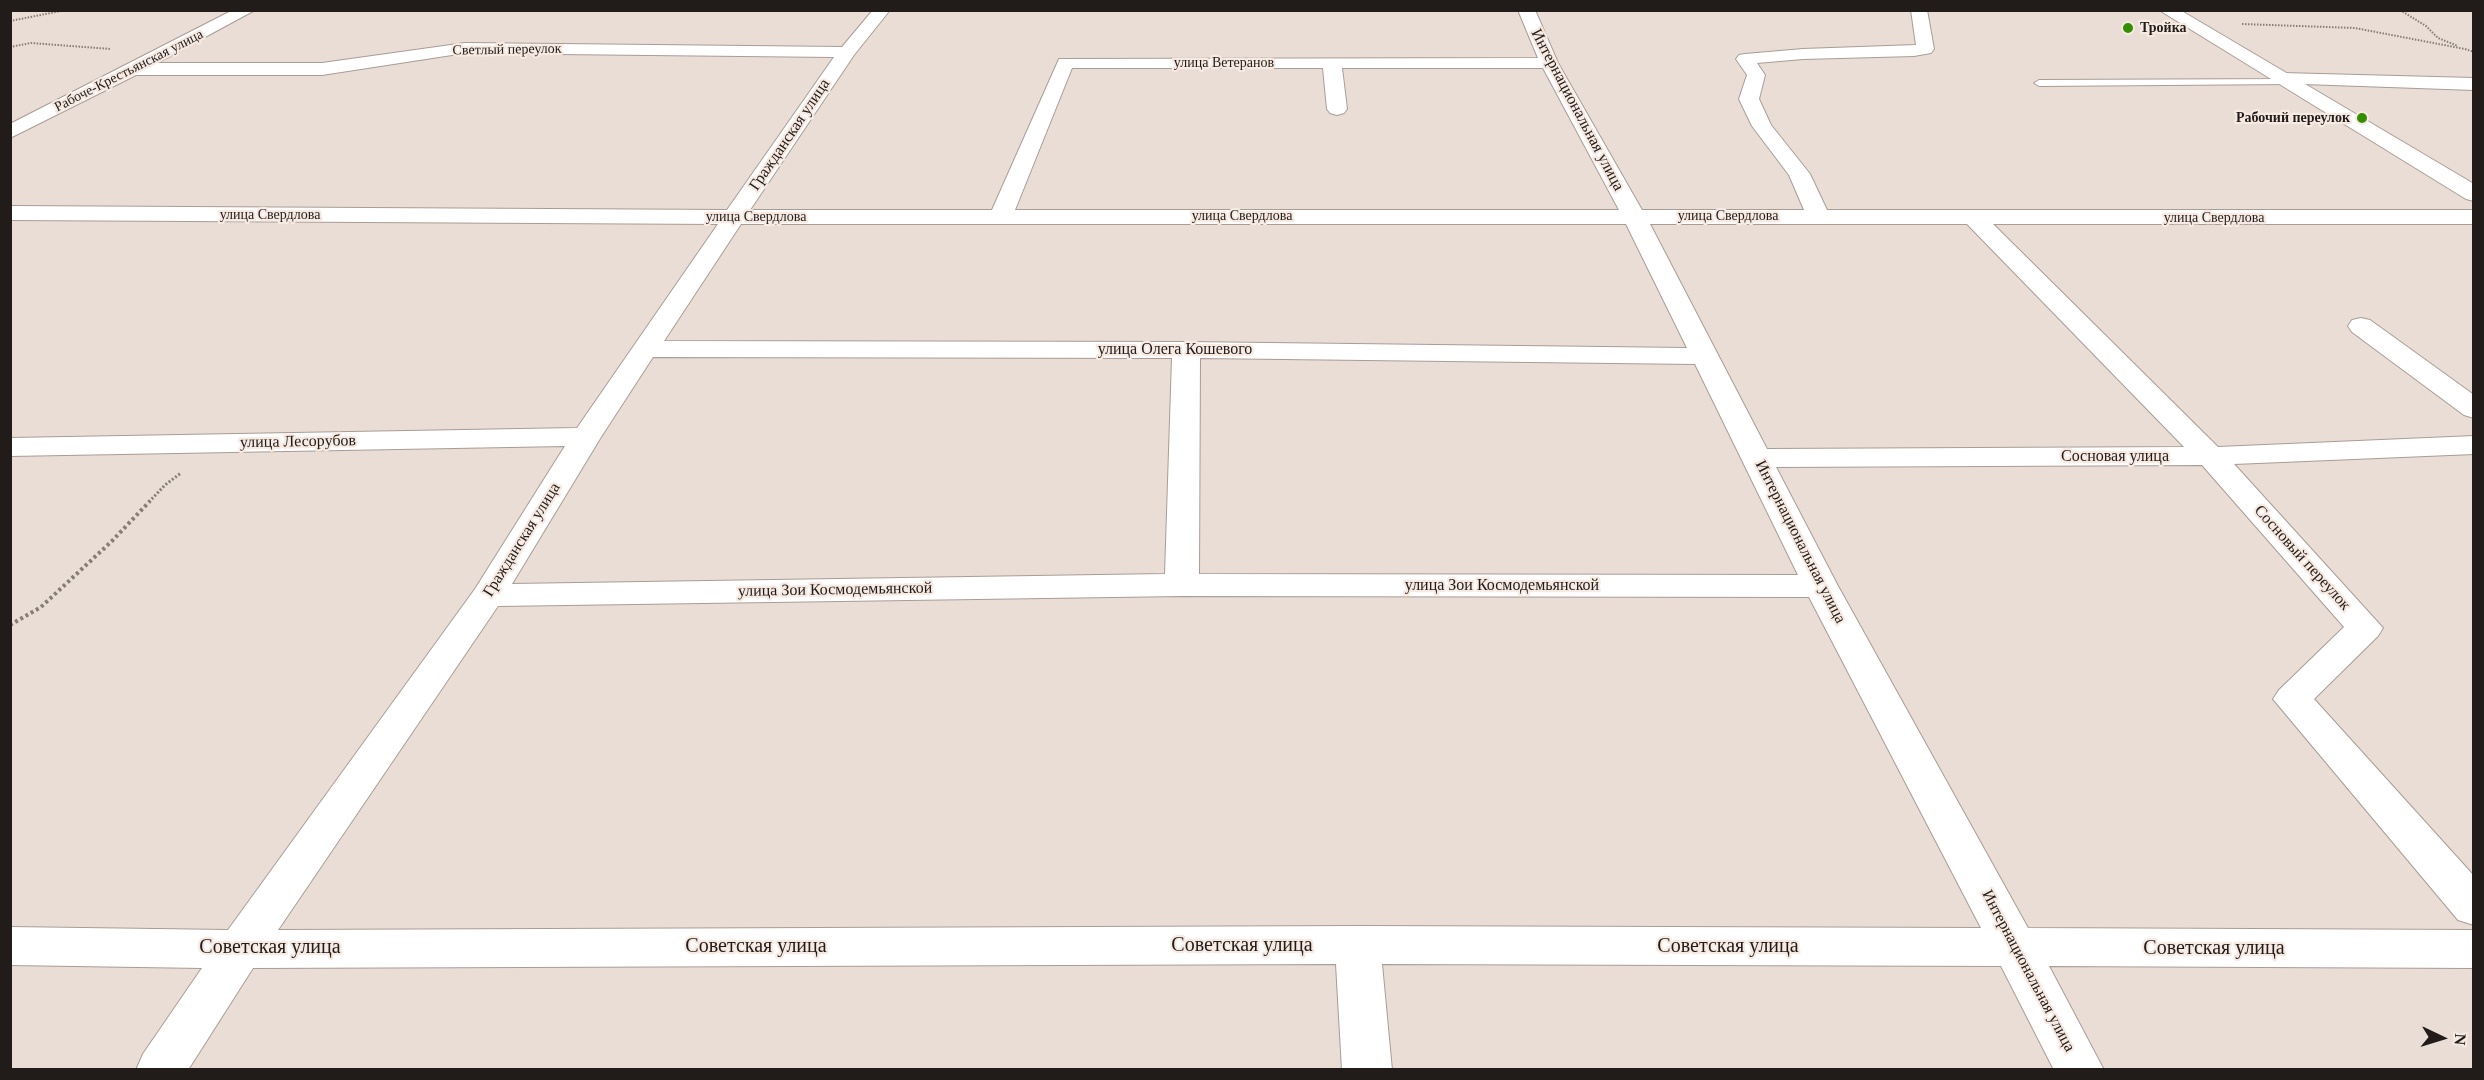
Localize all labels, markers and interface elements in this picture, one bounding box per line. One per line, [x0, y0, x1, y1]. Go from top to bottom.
place label: Тройка [2140, 20, 2187, 36]
marker: Тройка [2121, 21, 2135, 35]
street label: Рабоче-Крестьянская улица [52, 26, 206, 116]
street label: Интернациональная улица [1526, 26, 1628, 194]
street label: Светлый переулок [452, 41, 562, 59]
street label: улица Ветеранов [1174, 55, 1274, 71]
street label: Гражданская улица [745, 75, 835, 195]
place label: Рабочий переулок [2236, 110, 2350, 126]
marker: Рабочий переулок [2355, 111, 2369, 125]
street label: улица Свердлова [220, 207, 320, 223]
street label: улица Свердлова [1192, 208, 1292, 224]
street label: улица Свердлова [1678, 208, 1778, 224]
street label: улица Свердлова [706, 209, 806, 225]
street label: улица Свердлова [2164, 210, 2264, 226]
street label: улица Олега Кошевого [1098, 340, 1252, 360]
street label: улица Лесорубов [240, 431, 356, 453]
street label: Сосновая улица [2061, 447, 2169, 467]
street label: Интернациональная улица [1750, 457, 1850, 627]
street label: Гражданская улица [479, 479, 565, 601]
street label: Сосновый переулок [2250, 501, 2354, 615]
street label: улица Зои Космодемьянской [1405, 576, 1599, 596]
street label: улица Зои Космодемьянской [738, 579, 932, 601]
street label: Интернациональная улица [1977, 887, 2079, 1055]
street label: Советская улица [1171, 934, 1313, 958]
street label: Советская улица [685, 935, 827, 959]
street label: Советская улица [1657, 935, 1799, 959]
street label: Советская улица [199, 936, 341, 960]
street label: Советская улица [2143, 937, 2285, 961]
north arrow [2412, 1008, 2472, 1068]
text: N [2452, 1033, 2469, 1046]

